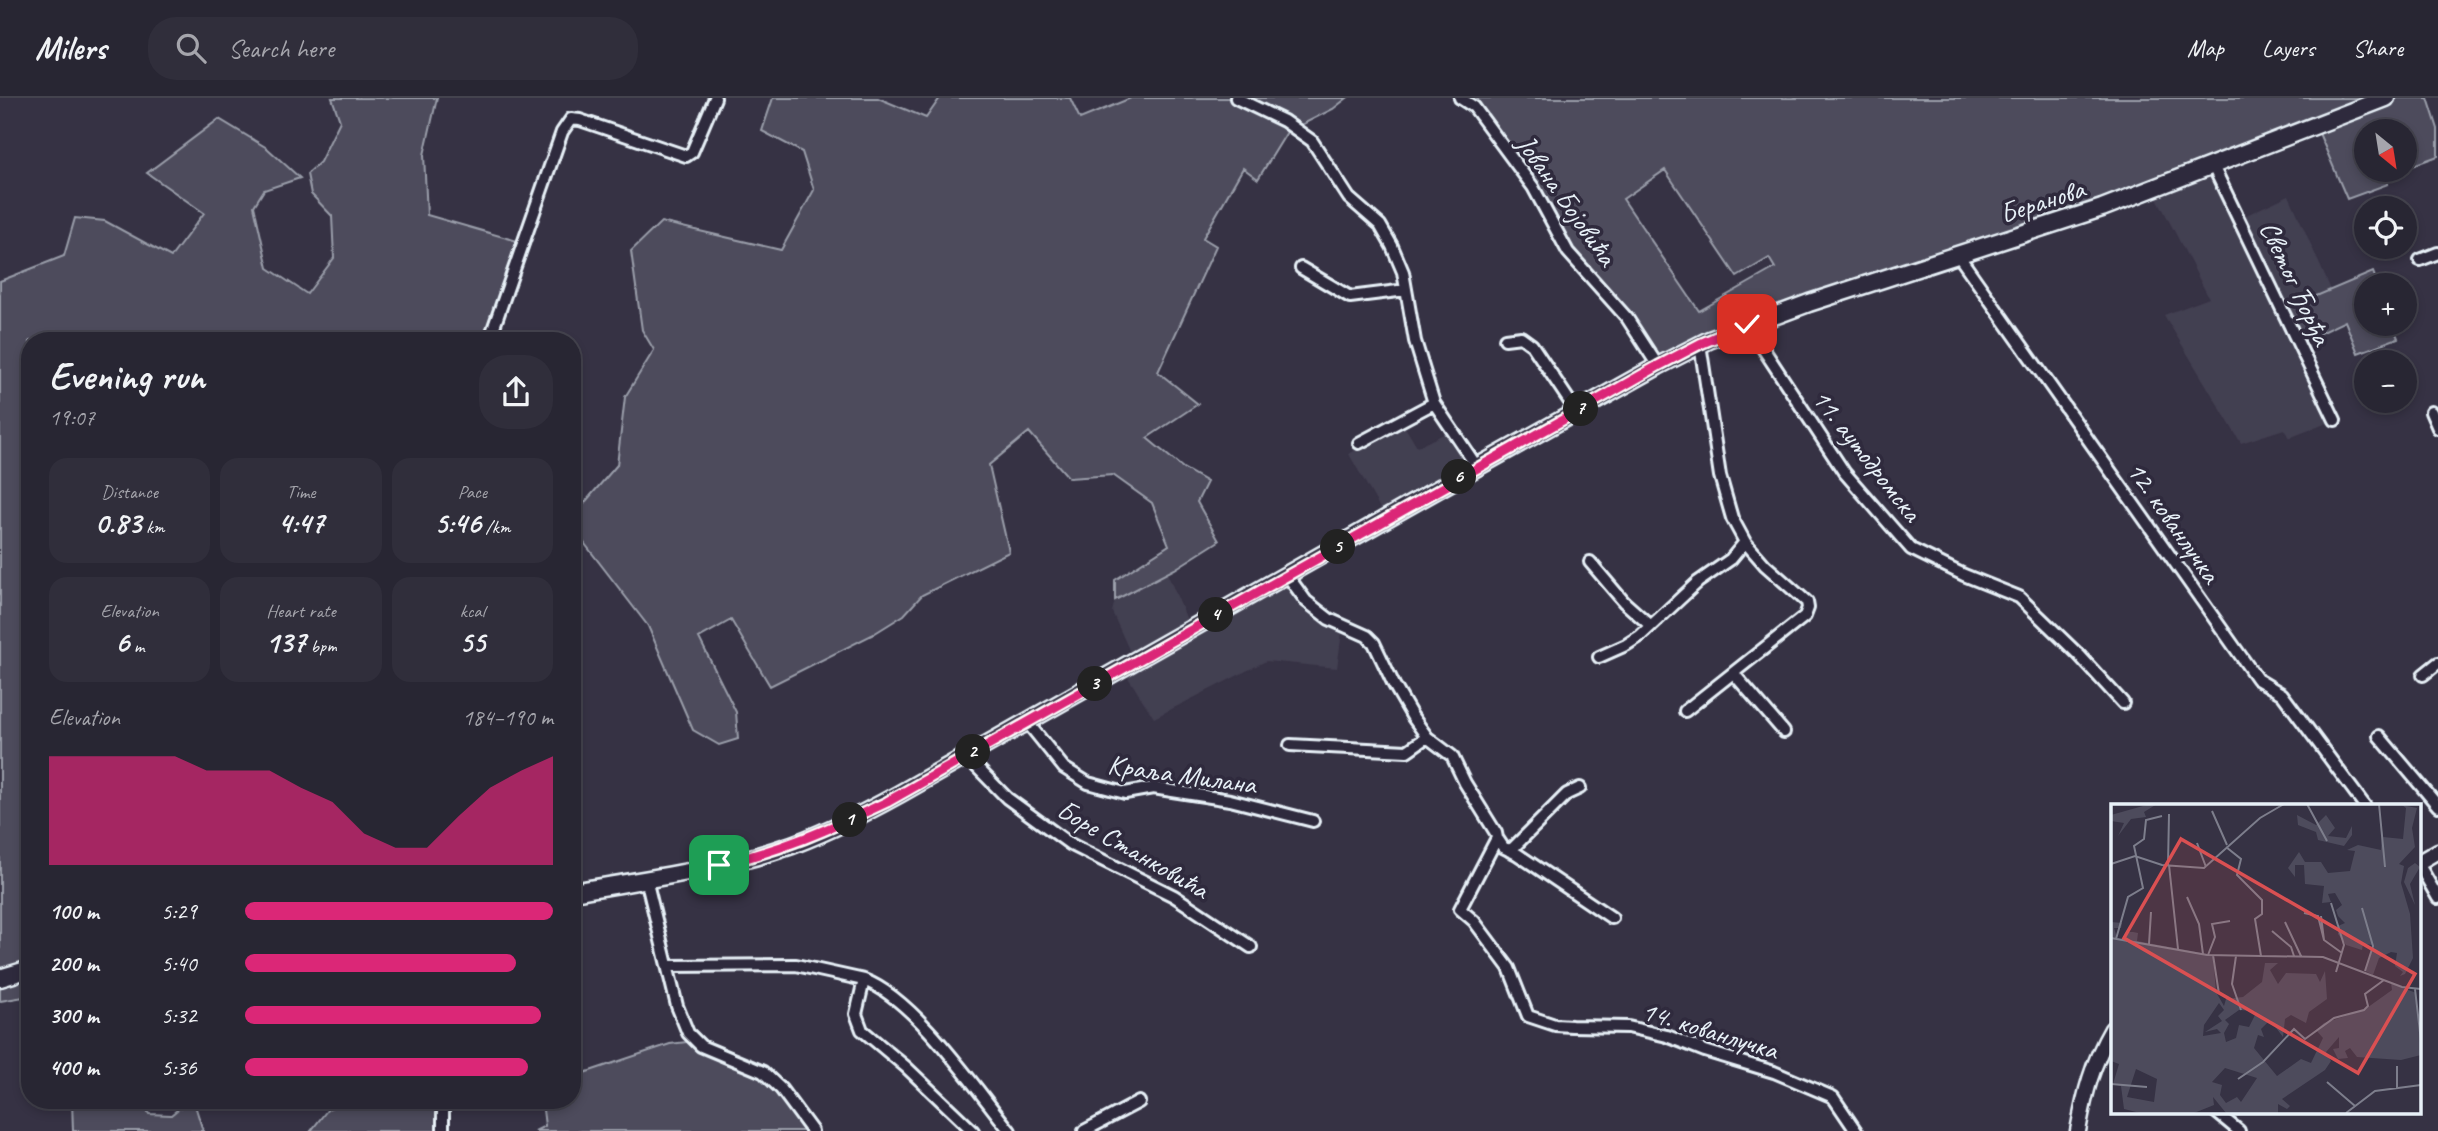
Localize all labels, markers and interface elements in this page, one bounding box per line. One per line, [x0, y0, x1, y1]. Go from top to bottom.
search box [148, 17, 638, 80]
text: Milers [35, 27, 106, 69]
icon: search [172, 29, 210, 67]
text: Search here [228, 32, 334, 65]
text: Map [2187, 33, 2224, 63]
text: Layers [2262, 33, 2315, 63]
text: Share [2353, 33, 2403, 63]
north arrow [2354, 119, 2417, 182]
map controls [2354, 119, 2417, 413]
street label: Јована Бојовића [1508, 126, 1626, 274]
street label: Беранова [1995, 170, 2090, 231]
button: locate [2354, 196, 2417, 259]
street label: Светог Ђорђа [2252, 215, 2341, 352]
button: + [2354, 273, 2417, 336]
pin [1717, 294, 1777, 354]
icon: check [1728, 305, 1766, 343]
button: − [2354, 350, 2417, 413]
text: Evening run [49, 353, 205, 400]
button: share [479, 355, 553, 429]
street label: 11. аутодромска [1804, 382, 1931, 530]
pin: 7 [1564, 392, 1598, 426]
text: 7 [1576, 396, 1585, 420]
text: 19:07 [49, 403, 95, 432]
street label: 12. кованлучка [2119, 454, 2230, 591]
pin: 6 [1442, 460, 1476, 494]
text: 6 [1454, 464, 1463, 488]
text: Distance [101, 480, 158, 504]
text: Time [286, 480, 316, 504]
text: Pace [458, 480, 487, 504]
text: 0.83 [95, 504, 141, 542]
text: 4:47 [278, 504, 324, 542]
text: 5:46 [434, 504, 481, 542]
text: km [141, 515, 164, 539]
text: /km [481, 515, 510, 539]
pin: 5 [1320, 530, 1356, 564]
text: 5 [1333, 534, 1342, 558]
pin: 4 [1198, 598, 1234, 632]
text: Elevation [100, 599, 159, 623]
text: Heart rate [266, 599, 336, 623]
text: kcal [460, 599, 485, 623]
text: 4 [1211, 602, 1220, 626]
text: 6 [115, 623, 129, 661]
text: 137 [265, 623, 306, 661]
text: 55 [459, 623, 485, 661]
text: m [129, 634, 144, 658]
text: bpm [306, 634, 337, 658]
pin: 3 [1078, 666, 1112, 702]
text: 3 [1090, 671, 1099, 695]
text: Elevation [49, 703, 120, 732]
text: 184–190 m [462, 703, 553, 732]
pin: 2 [956, 734, 990, 770]
text: 2 [968, 739, 977, 763]
street label: Краља Милана [1106, 746, 1260, 802]
street label: Боре Станковића [1051, 792, 1217, 907]
pin: 1 [832, 802, 868, 838]
inset map [2111, 804, 2420, 1114]
text: 1 [845, 807, 854, 831]
pin [689, 835, 749, 895]
icon: arrive [700, 846, 738, 884]
text: 100 m [49, 897, 99, 926]
text: 5:29 [161, 897, 197, 926]
text: 200 m [49, 949, 99, 978]
text: 5:40 [161, 949, 197, 978]
street label: 14. кованлучка [1638, 993, 1784, 1068]
text: 300 m [49, 1001, 99, 1030]
text: 5:32 [161, 1001, 197, 1030]
text: 400 m [49, 1053, 99, 1082]
text: 5:36 [161, 1053, 197, 1082]

